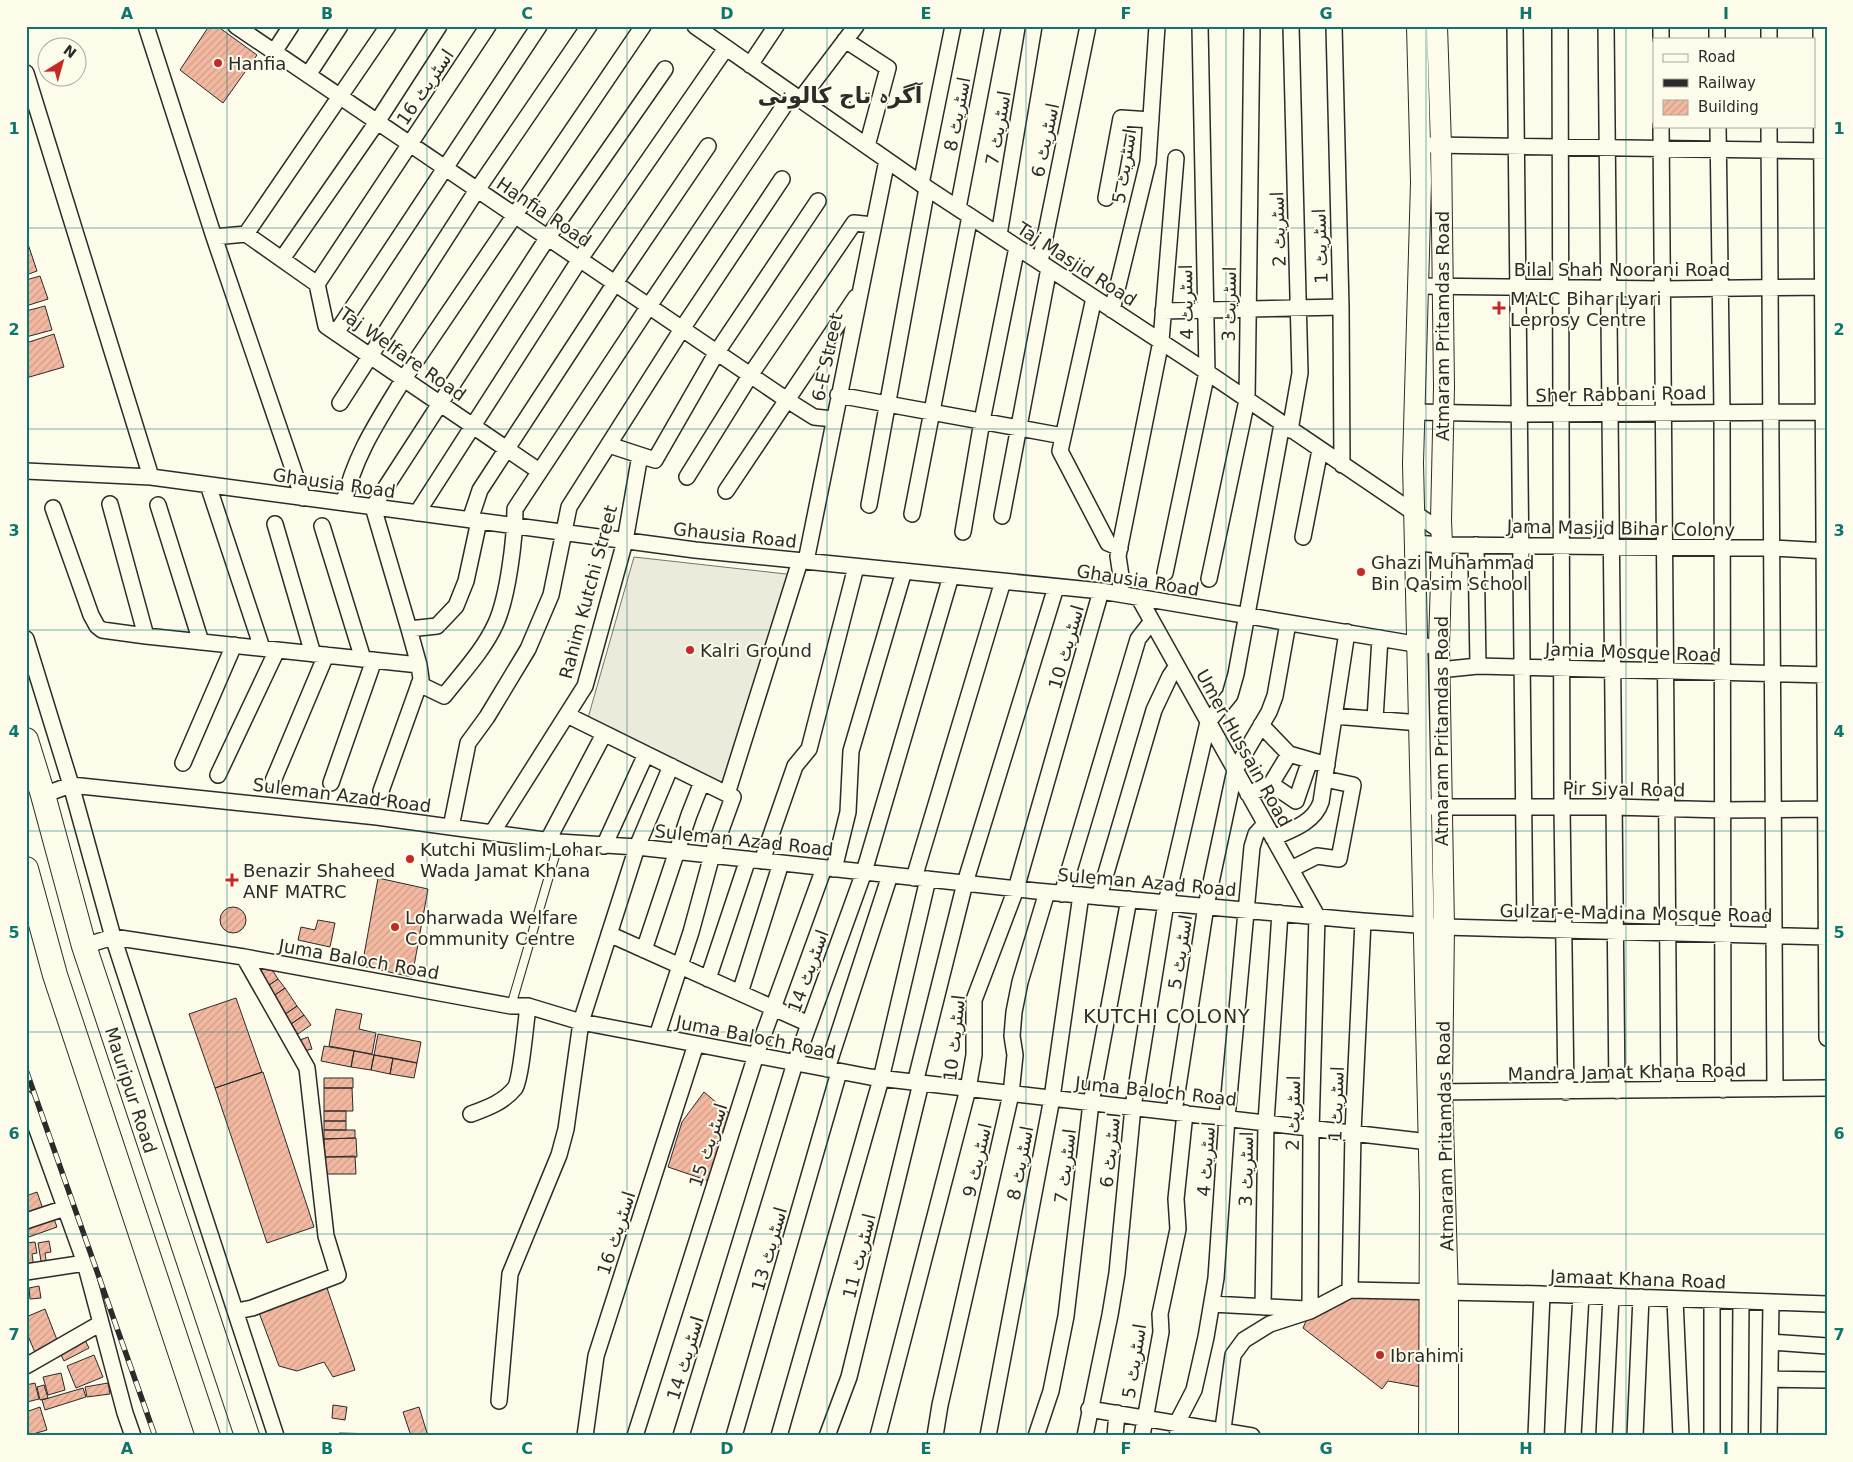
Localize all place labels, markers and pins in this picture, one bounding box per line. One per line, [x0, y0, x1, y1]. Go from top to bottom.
place label: Hanfia [228, 53, 286, 74]
marker: Hanfia [212, 57, 224, 69]
place label: MALC Bihar Lyari Leprosy Centre [1510, 288, 1662, 330]
marker: MALC Bihar Lyari Leprosy Centre [1492, 301, 1506, 315]
place label: Ghazi Muhammad Bin Qasim School [1371, 552, 1534, 594]
marker: Ghazi Muhammad Bin Qasim School [1355, 566, 1367, 578]
place label: Kalri Ground [700, 640, 812, 661]
marker: Kalri Ground [684, 644, 696, 656]
place label: Kutchi Muslim Lohar Wada Jamat Khana [420, 839, 602, 881]
marker: Kutchi Muslim Lohar Wada Jamat Khana [404, 853, 416, 865]
place label: Benazir Shaheed ANF MATRC [243, 860, 395, 902]
marker: Benazir Shaheed ANF MATRC [225, 873, 239, 887]
place label: Loharwada Welfare Community Centre [405, 907, 578, 949]
marker: Loharwada Welfare Community Centre [389, 921, 401, 933]
place label: Ibrahimi [1390, 1345, 1464, 1366]
marker: Ibrahimi [1374, 1349, 1386, 1361]

